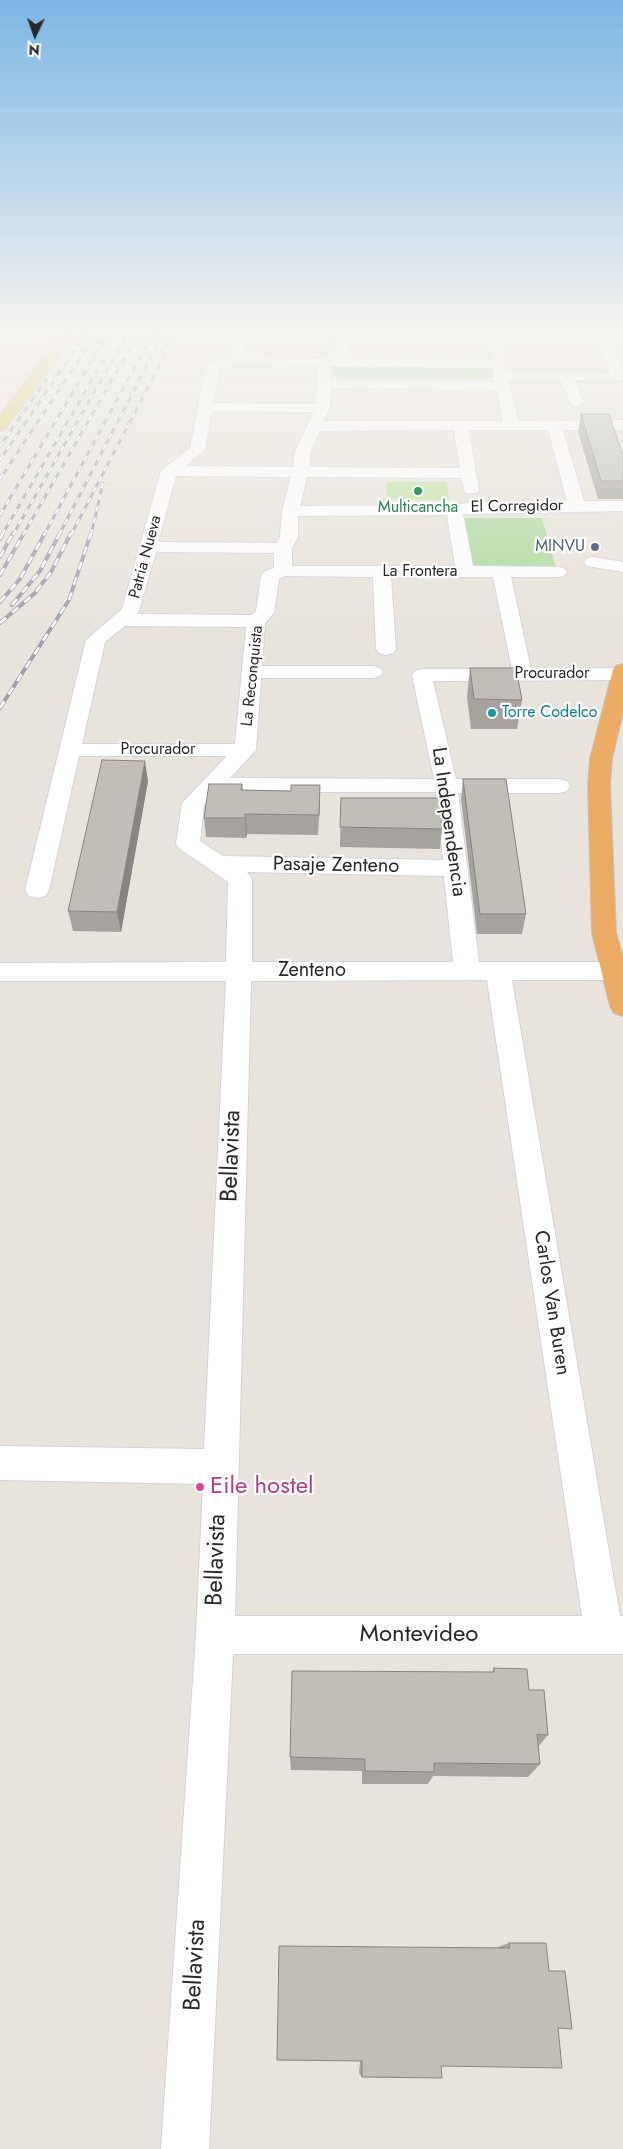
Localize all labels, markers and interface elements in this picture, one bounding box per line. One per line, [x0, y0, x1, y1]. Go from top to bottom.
north arrow [10, 10, 60, 60]
text: N [28, 40, 40, 60]
marker: Multicancha [412, 485, 424, 497]
street label: El Corregidor [471, 497, 563, 517]
place label: Multicancha [378, 498, 458, 518]
street label: Patria Nueva [126, 513, 166, 601]
place label: MINVU [535, 537, 585, 557]
marker: MINVU [589, 541, 601, 553]
street label: La Frontera [382, 562, 458, 582]
street label: La Reconquista [238, 625, 268, 727]
street label: Procurador [514, 664, 590, 684]
place label: Torre Codelco [502, 703, 597, 723]
marker: Torre Codelco [486, 707, 498, 719]
street label: Procurador [120, 740, 196, 760]
street label: La Independencia [426, 746, 470, 898]
street label: Pasaje Zenteno [273, 853, 399, 879]
street label: Zenteno [278, 959, 346, 983]
street label: Bellavista [216, 1110, 248, 1202]
street label: Carlos Van Buren [528, 1229, 574, 1377]
place label: Eile hostel [210, 1473, 314, 1501]
marker: Eile hostel [194, 1481, 206, 1493]
street label: Bellavista [201, 1514, 233, 1606]
street label: Montevideo [360, 1621, 478, 1649]
street label: Bellavista [179, 1918, 213, 2012]

